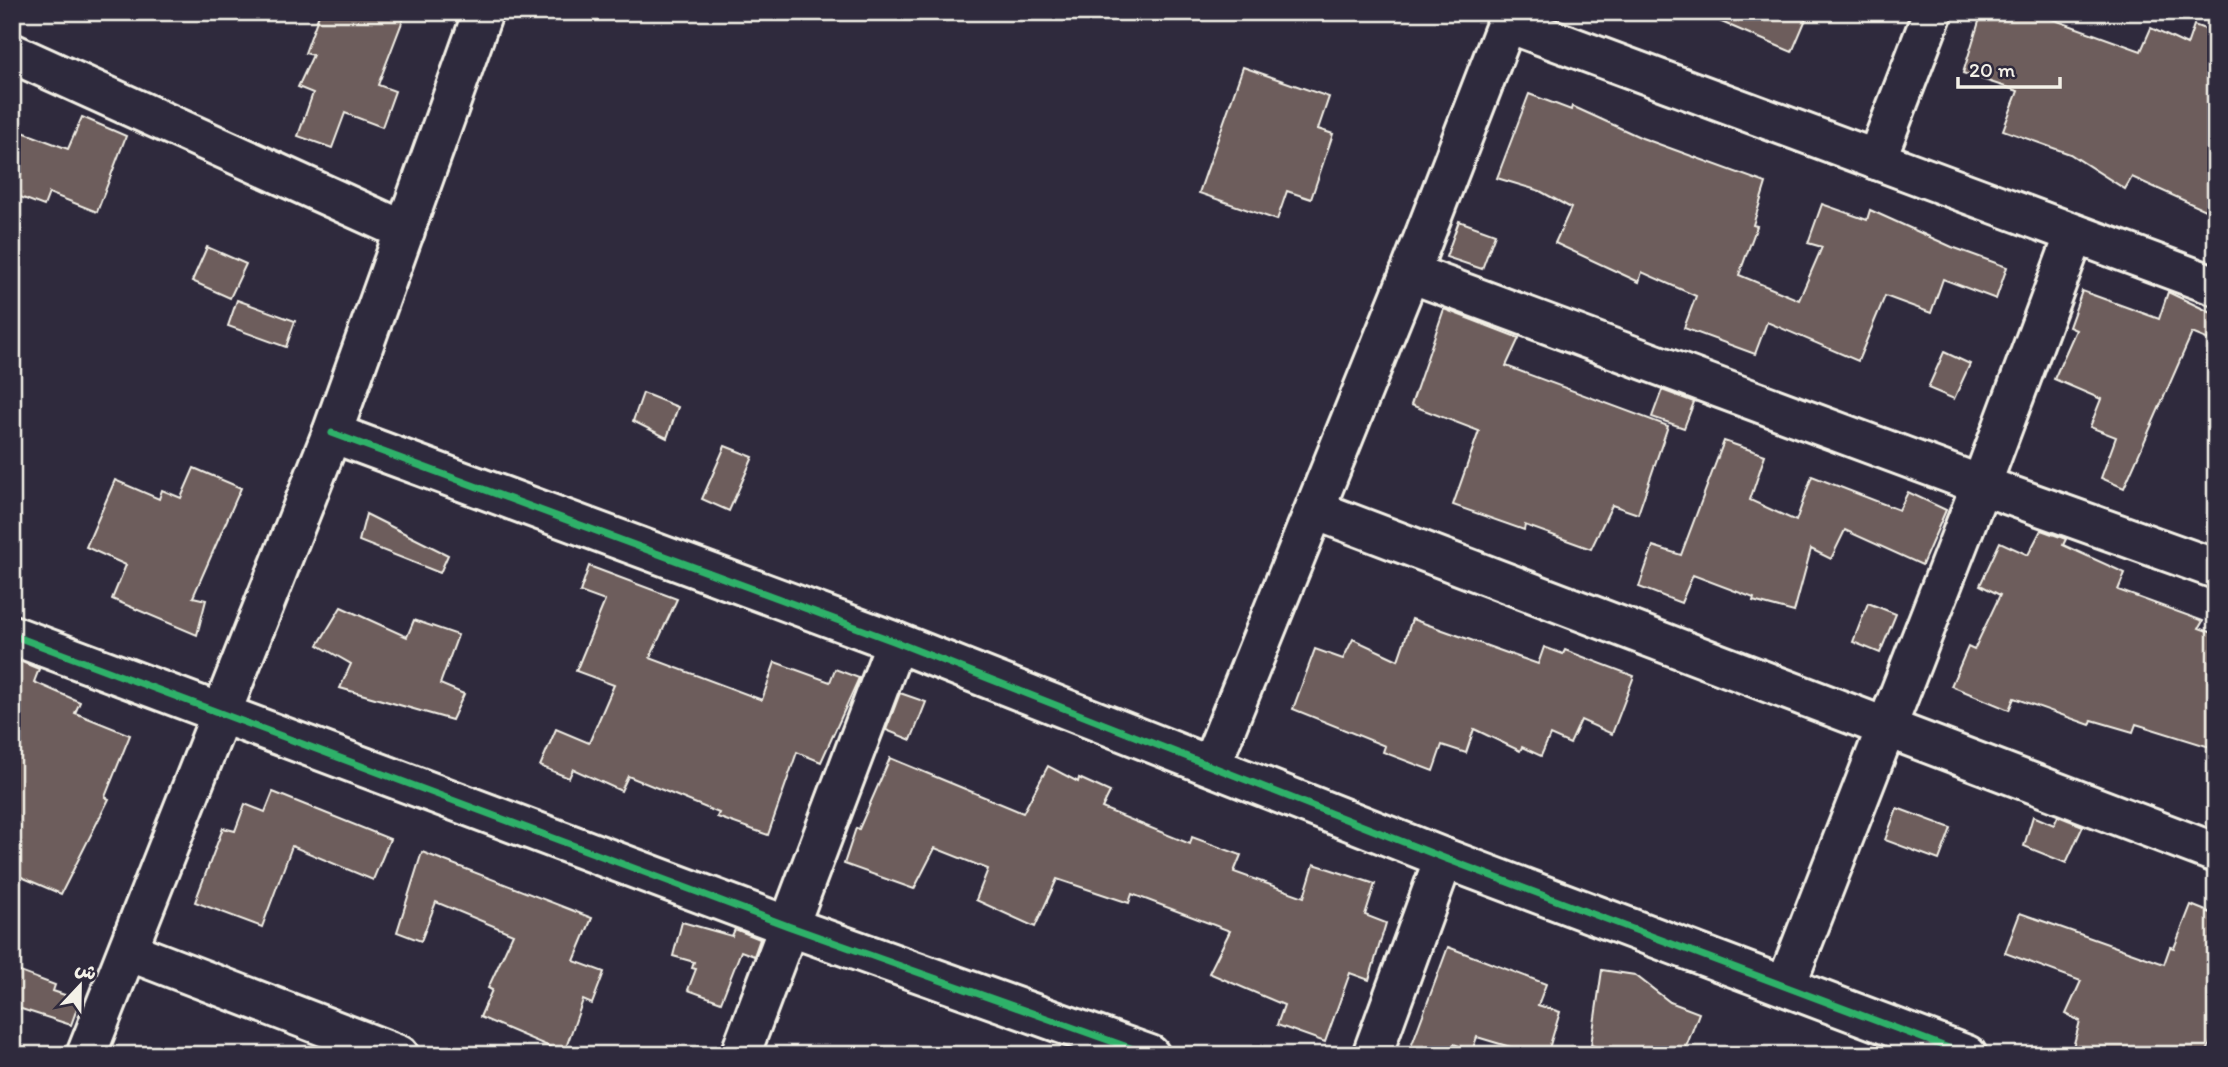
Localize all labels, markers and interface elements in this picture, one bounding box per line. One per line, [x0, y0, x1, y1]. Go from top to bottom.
scale bar [1958, 46, 2060, 90]
text: 20 m [1969, 57, 2016, 82]
north arrow [46, 951, 116, 1021]
text: ش [72, 956, 100, 985]

